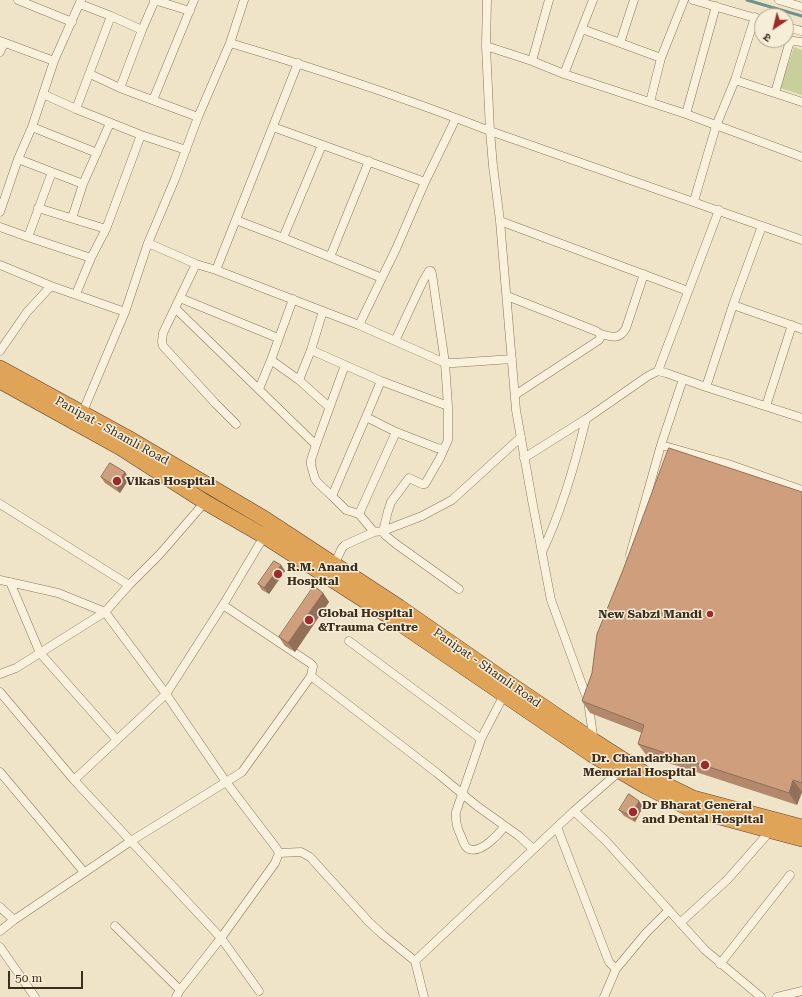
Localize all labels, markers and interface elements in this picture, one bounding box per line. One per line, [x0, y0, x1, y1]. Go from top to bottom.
north arrow [754, 8, 794, 48]
text: उ [761, 30, 774, 45]
street label: Panipat - Shamli Road [53, 394, 171, 468]
place label: Vikas Hospital [126, 474, 215, 488]
marker: Vikas Hospital [111, 475, 123, 487]
place label: R.M. Anand Hospital [287, 560, 358, 588]
marker: R.M. Anand Hospital [272, 568, 284, 580]
place label: Global Hospital &Trauma Centre [318, 606, 418, 634]
place label: New Sabzi Mandi [598, 607, 702, 621]
marker: New Sabzi Mandi [705, 609, 715, 619]
marker: Global Hospital &Trauma Centre [303, 614, 315, 626]
street label: Panipat - Shamli Road [430, 625, 544, 711]
place label: Dr. Chandarbhan Memorial Hospital [583, 751, 696, 779]
marker: Dr. Chandarbhan Memorial Hospital [699, 759, 711, 771]
place label: Dr Bharat General and Dental Hospital [642, 798, 763, 826]
marker: Dr Bharat General and Dental Hospital [627, 806, 639, 818]
scale bar [10, 963, 85, 989]
text: 50 m [15, 971, 42, 985]

